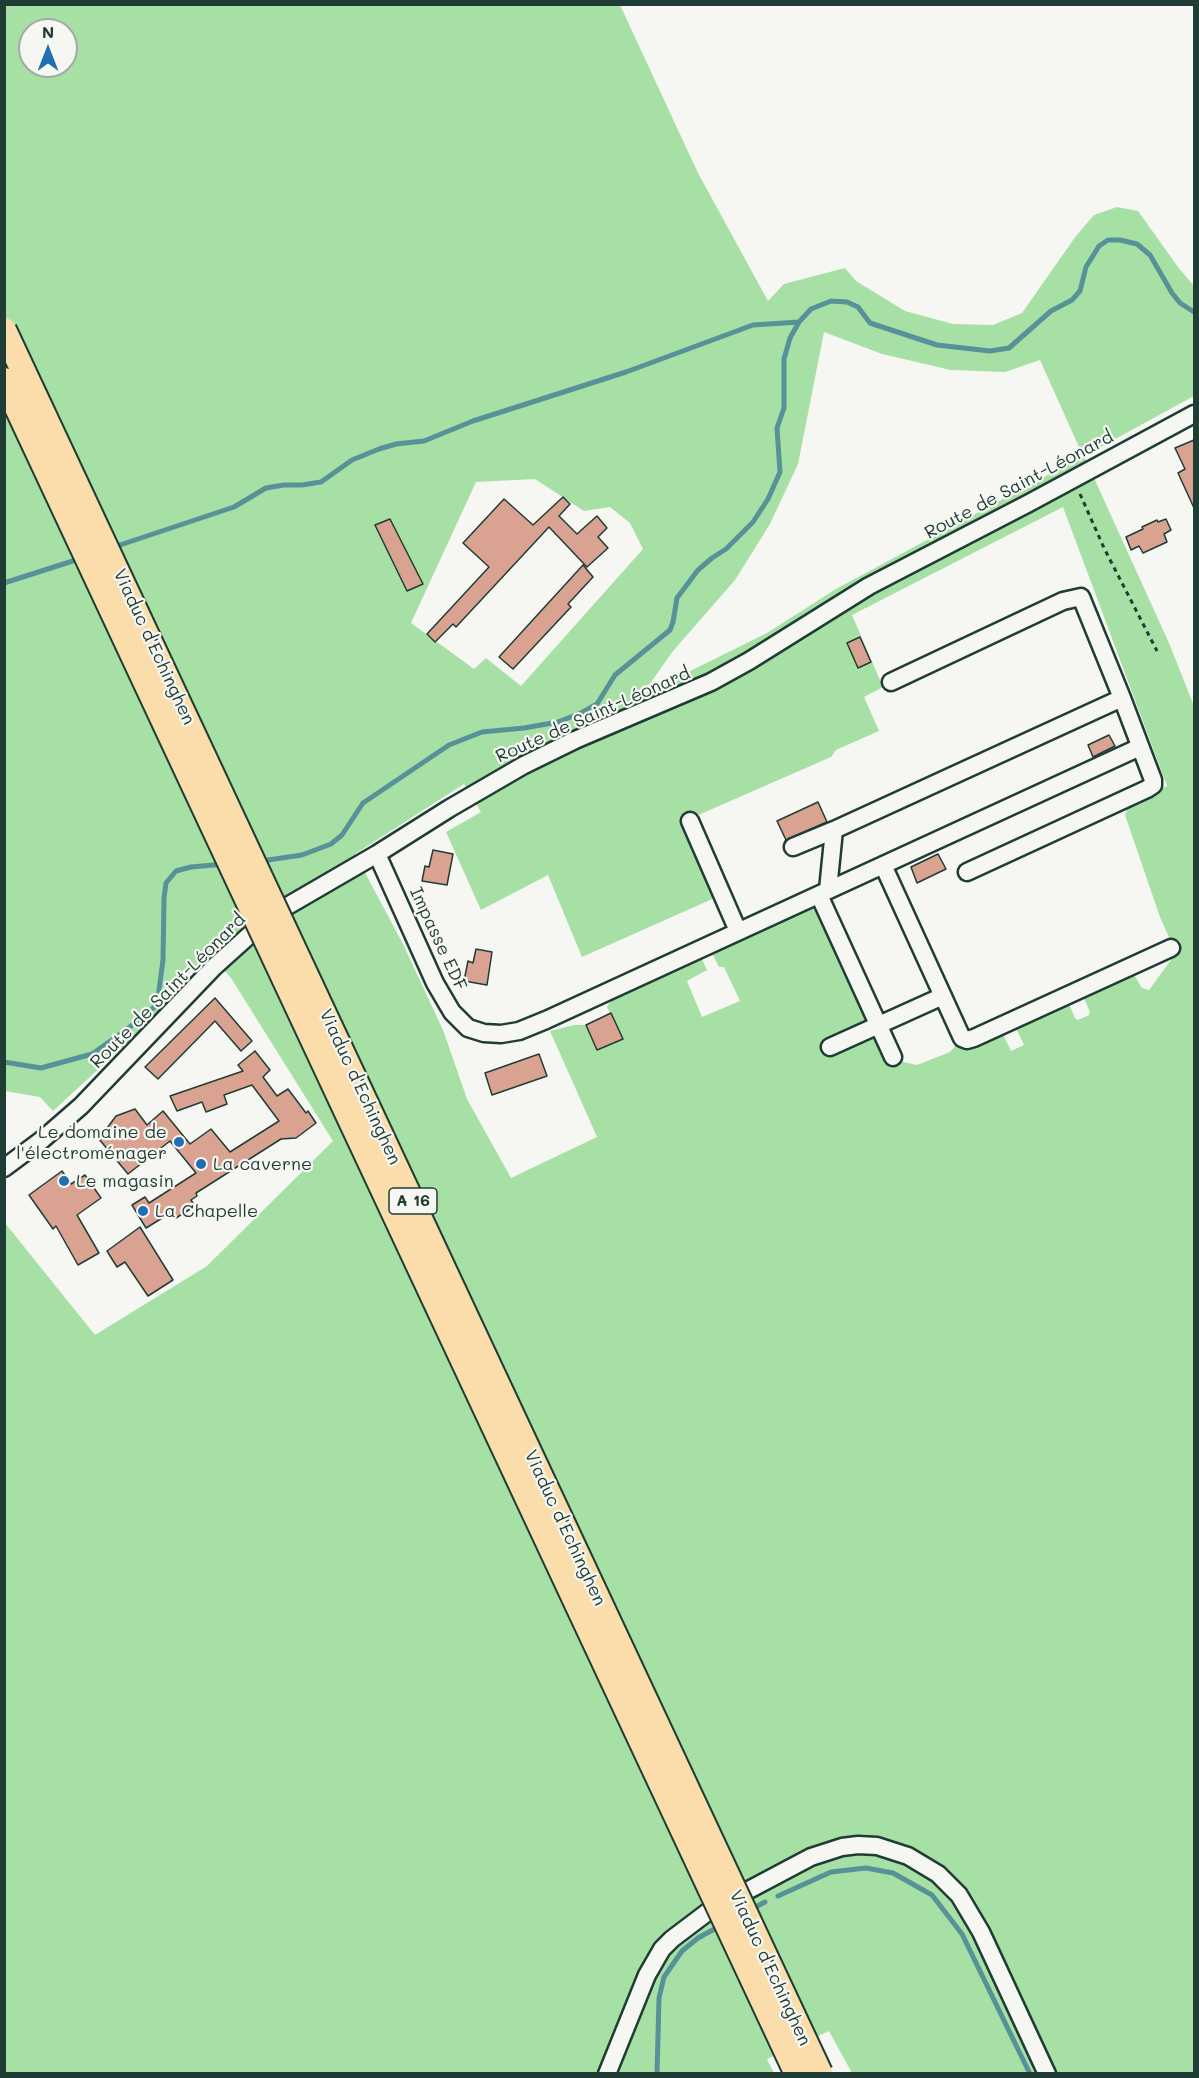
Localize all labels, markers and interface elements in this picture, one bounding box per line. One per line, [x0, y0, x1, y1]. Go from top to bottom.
north arrow [18, 18, 78, 78]
text: N [42, 21, 54, 42]
street label: Route de Saint-Léonard [921, 426, 1117, 544]
street label: Viaduc d'Echinghen [108, 566, 200, 728]
street label: Route de Saint-Léonard [492, 662, 694, 768]
street label: Impasse EDF [405, 884, 471, 994]
street label: Route de Saint-Léonard [86, 909, 250, 1073]
street label: Viaduc d'Echinghen [314, 1006, 406, 1168]
place label: Le domaine de l'électroménager [16, 1121, 167, 1164]
marker: Le domaine de l'électroménager [172, 1135, 186, 1149]
place label: La caverne [213, 1153, 312, 1175]
marker: La caverne [194, 1157, 208, 1171]
place label: Le magasin [76, 1170, 174, 1192]
marker: Le magasin [57, 1174, 71, 1188]
road number: A 16 [389, 1188, 437, 1214]
place label: La Chapelle [155, 1200, 258, 1222]
marker: La Chapelle [136, 1204, 150, 1218]
street label: Viaduc d'Echinghen [519, 1447, 611, 1609]
street label: Viaduc d'Echinghen [724, 1887, 816, 2049]

